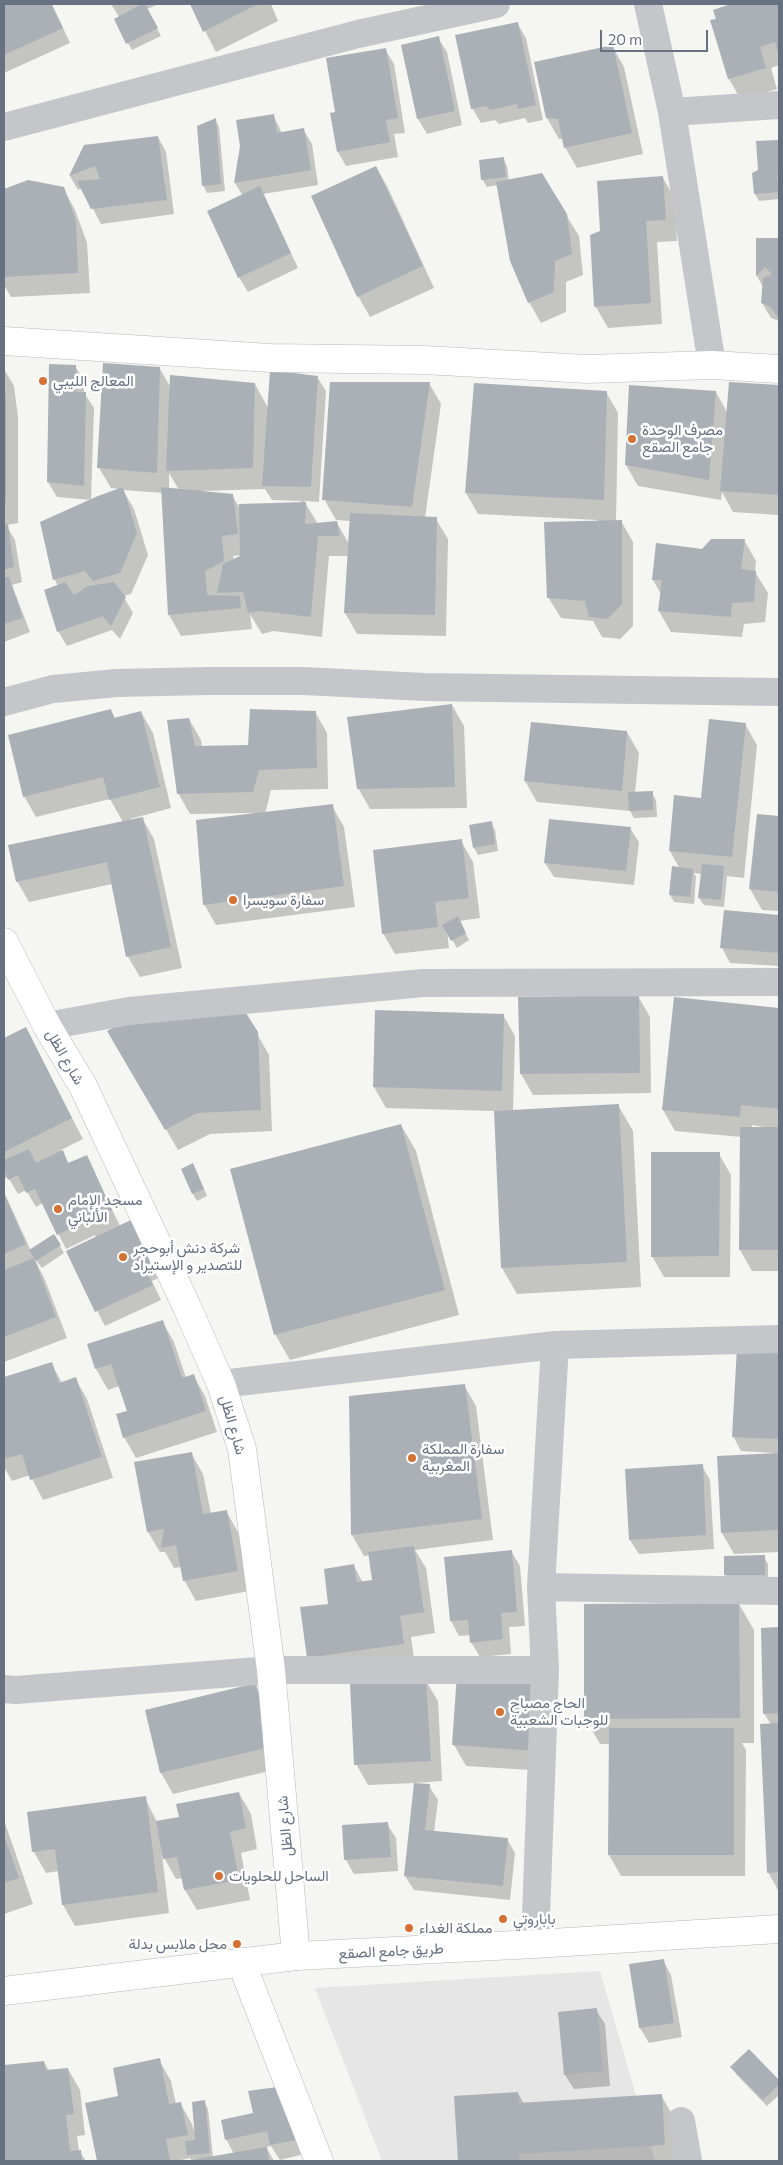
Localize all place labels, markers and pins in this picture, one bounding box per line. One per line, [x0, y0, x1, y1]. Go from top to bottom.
place label: المعالج الليبي [53, 372, 134, 390]
marker: المعالج الليبي [37, 375, 49, 387]
place label: مصرف الوحدة جامع الصقع [642, 421, 723, 456]
marker: مصرف الوحدة جامع الصقع [626, 433, 638, 445]
place label: سفارة سويسرا [243, 891, 324, 909]
marker: سفارة سويسرا [227, 894, 239, 906]
place label: مسجد الإمام الألباني [68, 1191, 143, 1226]
marker: مسجد الإمام الألباني [52, 1203, 64, 1215]
place label: شركة دنش أبوحجر للتصدير و الإستيراد [133, 1239, 242, 1274]
marker: شركة دنش أبوحجر للتصدير و الإستيراد [117, 1251, 129, 1263]
place label: سفارة المملكة المغربية [422, 1440, 504, 1475]
marker: سفارة المملكة المغربية [406, 1452, 418, 1464]
place label: الحاج مصباح للوجبات الشعبية [510, 1694, 608, 1729]
marker: الحاج مصباح للوجبات الشعبية [494, 1706, 506, 1718]
place label: الساحل للحلويات [229, 1867, 329, 1885]
marker: الساحل للحلويات [213, 1870, 225, 1882]
place label: باباروتي [513, 1910, 556, 1928]
marker: باباروتي [497, 1913, 509, 1925]
place label: مملكة الغداء [419, 1919, 493, 1937]
marker: مملكة الغداء [403, 1922, 415, 1934]
place label: محل ملابس بدلة [128, 1935, 227, 1953]
marker: محل ملابس بدلة [231, 1938, 243, 1950]

